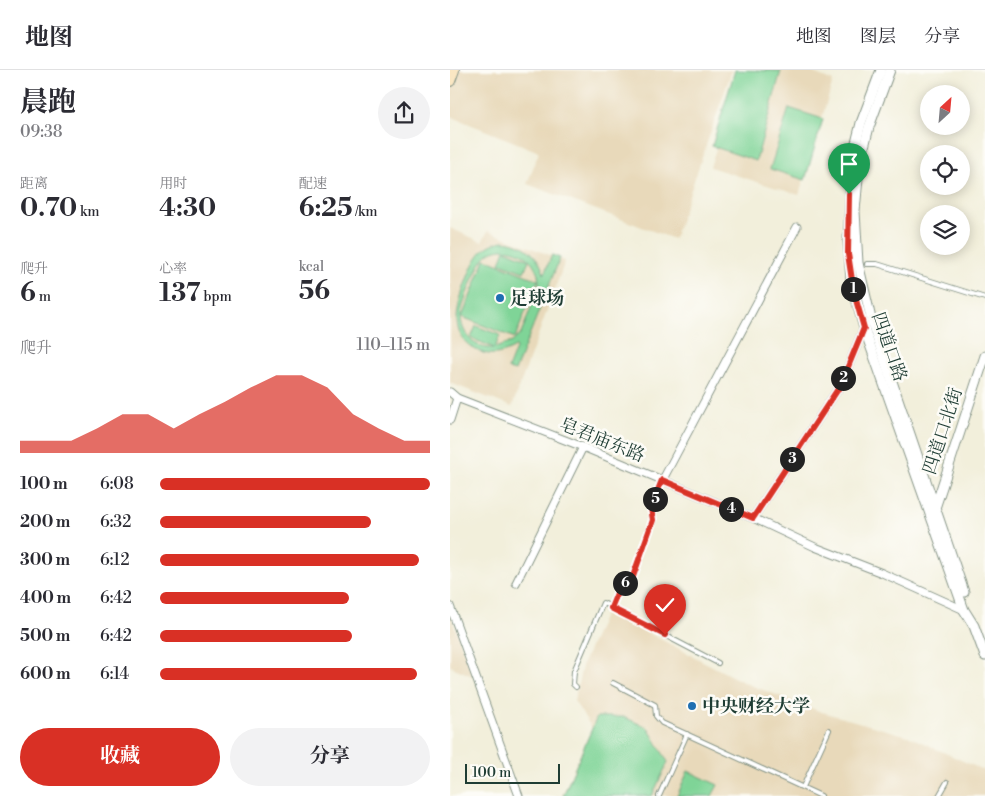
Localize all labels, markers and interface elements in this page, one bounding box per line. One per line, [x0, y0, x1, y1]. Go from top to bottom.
text: 地图 [25, 23, 73, 53]
text: 地图 [796, 25, 832, 48]
text: 图层 [860, 25, 896, 48]
text: 分享 [924, 25, 960, 48]
text: 晨跑 [20, 85, 76, 120]
north arrow [920, 85, 970, 135]
map controls [920, 85, 970, 255]
button: share [378, 87, 430, 139]
text: 09:38 [20, 122, 63, 142]
pin [828, 143, 870, 194]
button: locate [920, 145, 970, 195]
icon: arrive [835, 150, 863, 178]
text: 距离 [20, 175, 48, 193]
text: 用时 [159, 175, 187, 193]
text: 配速 [299, 175, 327, 193]
text: 0.70 [20, 193, 77, 224]
text: 4:30 [159, 193, 216, 224]
text: 6:25 [299, 193, 352, 224]
text: km [77, 203, 100, 221]
text: /km [352, 203, 378, 221]
button: layers [920, 205, 970, 255]
text: kcal [299, 258, 324, 276]
text: 爬升 [20, 260, 48, 278]
text: 心率 [159, 260, 187, 278]
text: 56 [299, 276, 330, 307]
pin: 1 [840, 276, 866, 302]
text: 6 [20, 278, 36, 309]
text: 137 [159, 278, 201, 309]
text: 1 [850, 280, 857, 298]
place label: 足球场 [510, 287, 564, 310]
text: m [36, 288, 51, 306]
text: bpm [201, 288, 232, 306]
marker: 足球场 [494, 292, 506, 304]
street label: 四道口路 [866, 309, 912, 385]
text: 110–115 m [357, 335, 430, 355]
text: 爬升 [20, 338, 52, 358]
pin: 2 [830, 366, 856, 390]
text: 2 [839, 369, 848, 387]
street label: 四道口北街 [918, 385, 968, 477]
street label: 皂君庙东路 [556, 412, 648, 468]
pin: 3 [780, 446, 804, 472]
text: 3 [788, 450, 797, 468]
text: 100 m [20, 474, 68, 494]
text: 6:08 [100, 474, 134, 494]
pin: 5 [642, 486, 668, 512]
text: 5 [651, 490, 660, 508]
pin: 4 [718, 496, 744, 522]
text: 4 [727, 500, 736, 518]
text: 200 m [20, 512, 70, 532]
text: 6:32 [100, 512, 131, 532]
text: 300 m [20, 550, 70, 570]
text: 6:12 [100, 550, 130, 570]
pin: 6 [612, 570, 638, 596]
text: 6 [621, 574, 630, 592]
pin [644, 584, 686, 635]
text: 400 m [20, 588, 71, 608]
text: 6:42 [100, 588, 132, 608]
icon: check [651, 591, 679, 619]
text: 500 m [20, 626, 70, 646]
text: 6:42 [100, 626, 132, 646]
text: 600 m [20, 664, 70, 684]
text: 6:14 [100, 664, 129, 684]
place label: 中央财经大学 [702, 695, 810, 718]
marker: 中央财经大学 [686, 700, 698, 712]
button: 收藏 [20, 728, 220, 786]
button: 分享 [230, 728, 430, 786]
scale bar [465, 761, 560, 784]
text: 100 m [472, 764, 511, 782]

